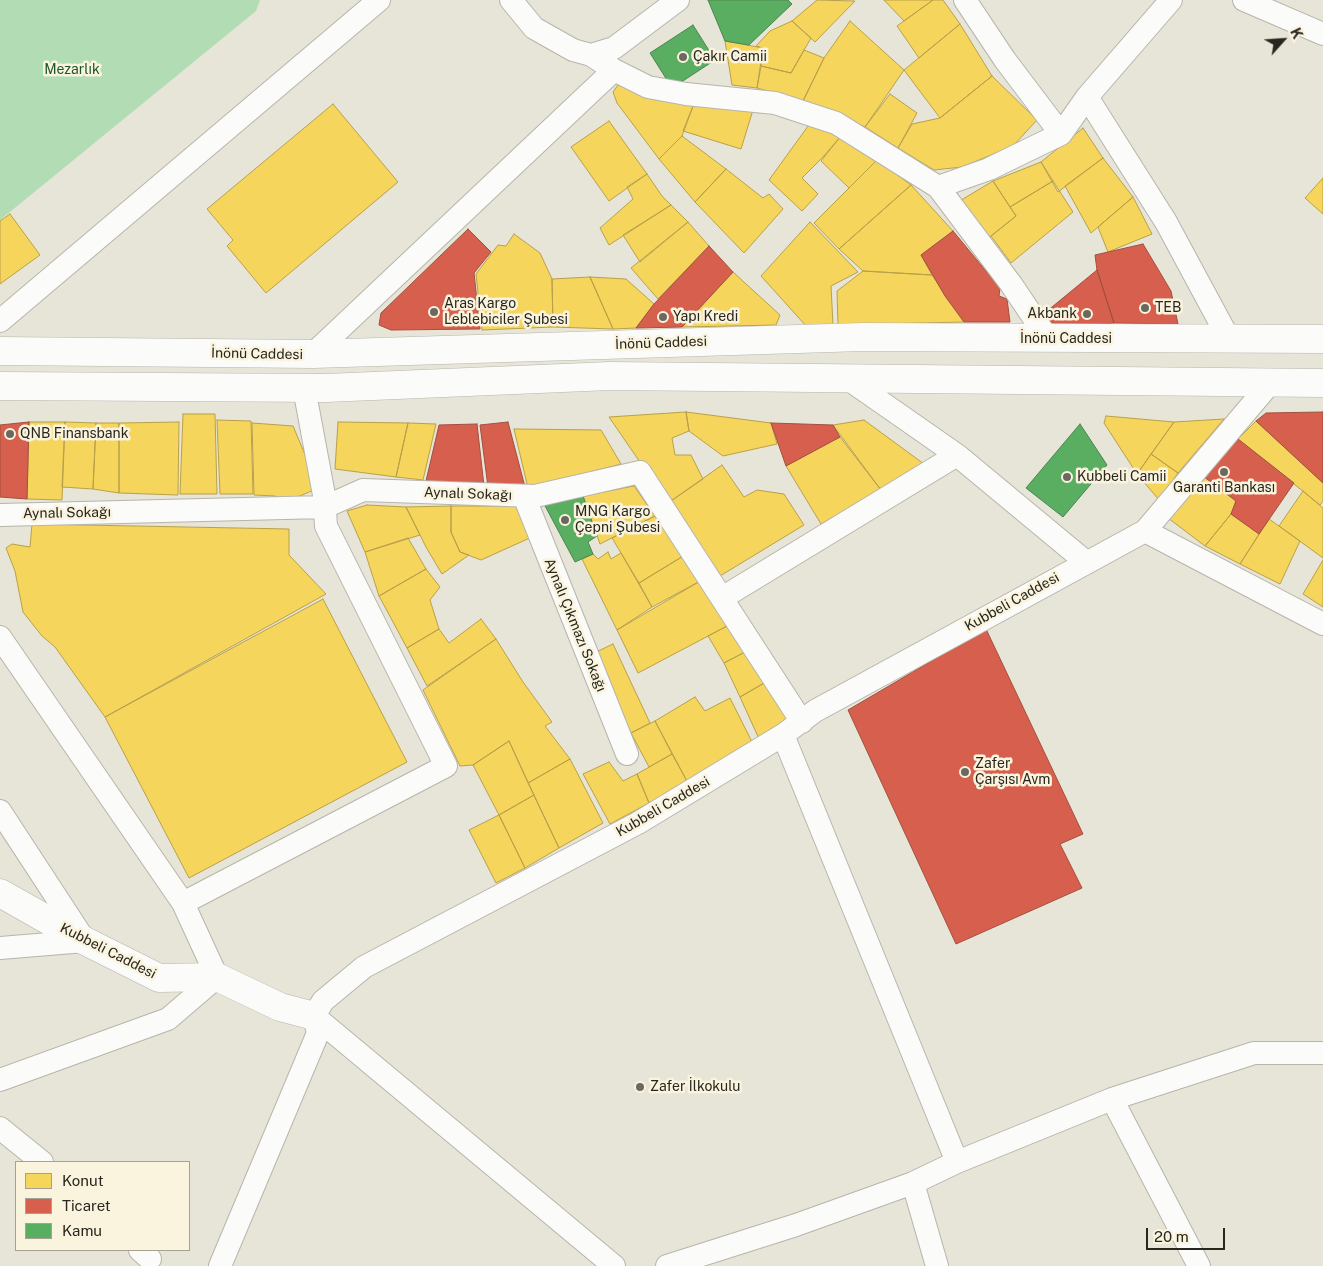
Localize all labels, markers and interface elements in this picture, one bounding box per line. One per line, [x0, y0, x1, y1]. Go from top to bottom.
north arrow [1258, 15, 1308, 65]
text: K [1287, 25, 1306, 41]
place label: Çakır Camii [693, 49, 767, 65]
marker: Çakır Camii [677, 51, 689, 63]
park label: Mezarlık [44, 62, 100, 78]
place label: Aras Kargo Leblebiciler Şubesi [444, 296, 568, 328]
place label: TEB [1155, 300, 1181, 316]
marker: TEB [1139, 302, 1151, 314]
marker: Aras Kargo Leblebiciler Şubesi [428, 306, 440, 318]
place label: Akbank [1027, 306, 1077, 322]
marker: Akbank [1081, 308, 1093, 320]
place label: Yapı Kredi [673, 309, 738, 325]
marker: Yapı Kredi [657, 311, 669, 323]
street label: İnönü Caddesi [1020, 331, 1112, 347]
street label: İnönü Caddesi [615, 333, 707, 353]
street label: İnönü Caddesi [211, 345, 303, 363]
place label: QNB Finansbank [20, 426, 129, 442]
marker: QNB Finansbank [4, 428, 16, 440]
marker: Garanti Bankası [1218, 466, 1230, 478]
place label: Kubbeli Camii [1077, 469, 1166, 485]
marker: Kubbeli Camii [1061, 471, 1073, 483]
place label: Garanti Bankası [1173, 480, 1275, 496]
street label: Aynalı Sokağı [424, 484, 512, 504]
street label: Aynalı Sokağı [23, 504, 111, 522]
place label: MNG Kargo Çepni Şubesi [575, 504, 660, 536]
marker: MNG Kargo Çepni Şubesi [559, 514, 571, 526]
street label: Aynalı Çıkmazı Sokağı [541, 556, 609, 694]
street label: Kubbeli Caddesi [962, 569, 1062, 635]
place label: Zafer Çarşısı Avm [975, 756, 1050, 789]
marker: Zafer Çarşısı Avm [959, 766, 971, 778]
street label: Kubbeli Caddesi [613, 773, 713, 841]
street label: Kubbeli Caddesi [57, 920, 159, 982]
place label: Zafer İlkokulu [650, 1079, 740, 1095]
marker: Zafer İlkokulu [634, 1081, 646, 1093]
legend [15, 1161, 190, 1251]
text: Konut [62, 1172, 103, 1189]
text: Ticaret [62, 1197, 111, 1214]
scale bar [1148, 1218, 1227, 1250]
text: Kamu [62, 1222, 102, 1239]
text: 20 m [1154, 1228, 1189, 1245]

